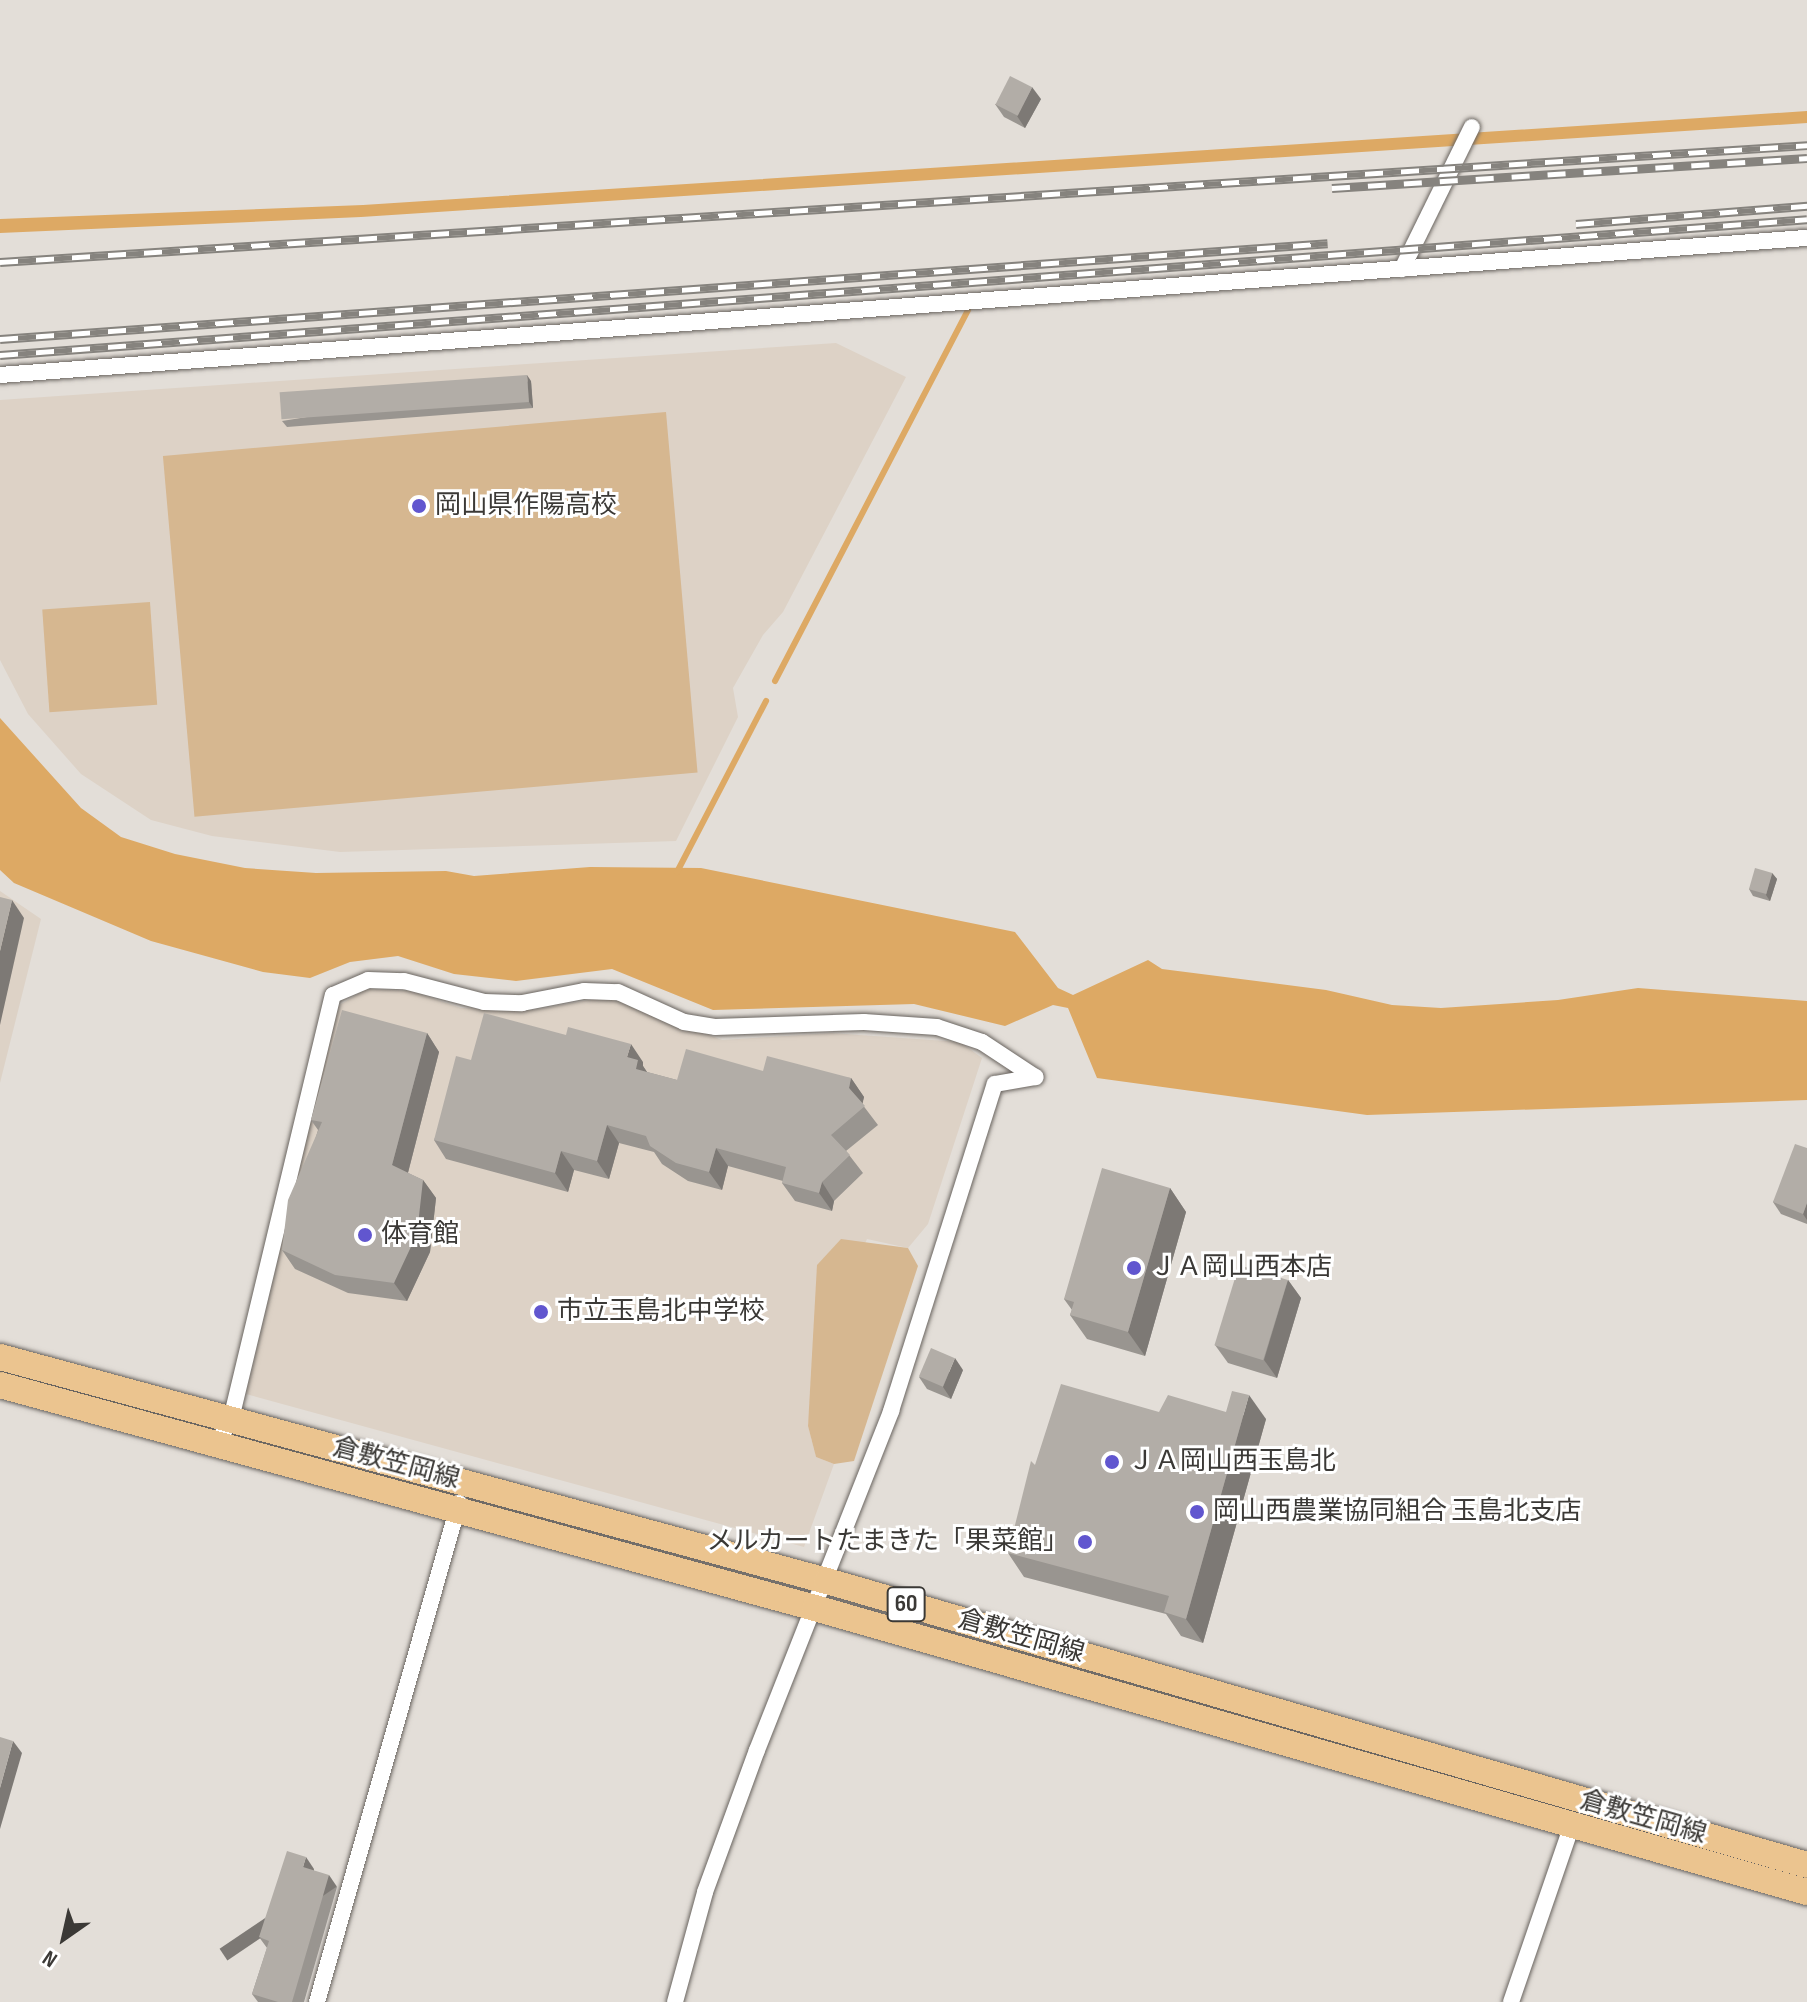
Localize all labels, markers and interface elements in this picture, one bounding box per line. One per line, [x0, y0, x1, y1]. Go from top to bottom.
place label: 岡山県作陽高校 [435, 490, 617, 522]
marker: 岡山県作陽高校 [410, 497, 428, 515]
place label: 体育館 [381, 1219, 459, 1251]
marker: 体育館 [356, 1226, 374, 1244]
place label: ＪＡ岡山西本店 [1150, 1252, 1332, 1284]
marker: ＪＡ岡山西本店 [1125, 1259, 1143, 1277]
place label: 市立玉島北中学校 [557, 1296, 765, 1328]
marker: 市立玉島北中学校 [532, 1303, 550, 1321]
street label: 倉敷笠岡線 [329, 1432, 463, 1496]
place label: ＪＡ岡山西玉島北 [1128, 1446, 1336, 1478]
marker: ＪＡ岡山西玉島北 [1103, 1453, 1121, 1471]
place label: 岡山西農業協同組合 玉島北支店 [1213, 1496, 1581, 1528]
marker: 岡山西農業協同組合 玉島北支店 [1188, 1503, 1206, 1521]
place label: メルカートたまきた「果菜館」 [705, 1526, 1069, 1558]
marker: メルカートたまきた「果菜館」 [1076, 1533, 1094, 1551]
road number: 60 [886, 1584, 926, 1624]
street label: 倉敷笠岡線 [954, 1604, 1088, 1670]
street label: 倉敷笠岡線 [1576, 1785, 1710, 1851]
north arrow [24, 1898, 104, 1978]
text: N [38, 1944, 63, 1973]

